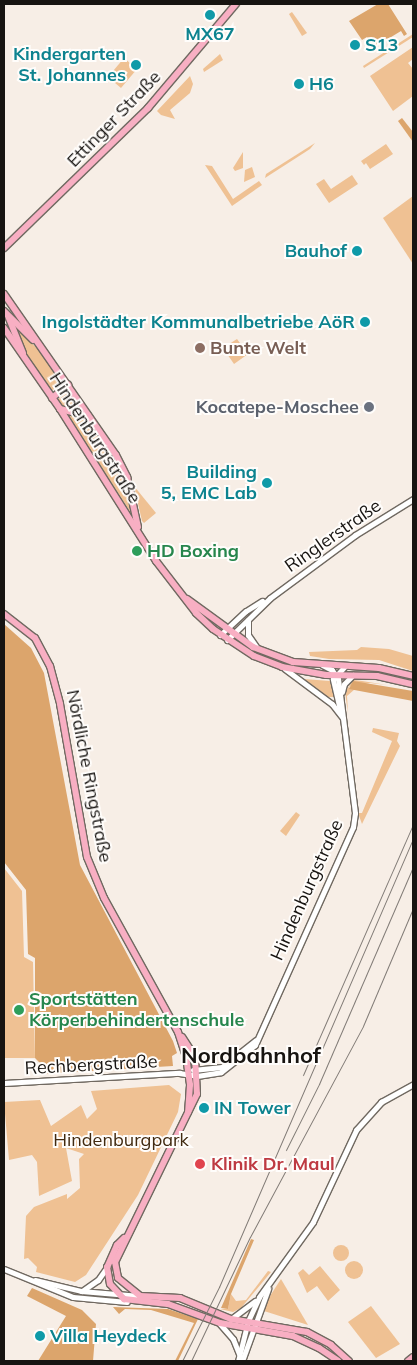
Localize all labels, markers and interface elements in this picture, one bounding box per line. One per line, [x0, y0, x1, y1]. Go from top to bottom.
marker: MX67 [204, 9, 216, 21]
place label: MX67 [185, 23, 235, 45]
place label: S13 [365, 34, 398, 56]
marker: S13 [349, 39, 361, 51]
place label: Kindergarten St. Johannes [13, 44, 126, 86]
marker: Kindergarten St. Johannes [130, 59, 142, 71]
street label: Ettinger Straße [63, 66, 165, 172]
place label: H6 [309, 73, 334, 95]
marker: H6 [293, 78, 305, 90]
place label: Bauhof [285, 240, 347, 262]
marker: Bauhof [351, 245, 363, 257]
place label: Ingolstädter Kommunalbetriebe AöR [41, 311, 355, 333]
marker: Ingolstädter Kommunalbetriebe AöR [359, 316, 371, 328]
place label: Bunte Welt [210, 337, 306, 359]
marker: Bunte Welt [194, 342, 206, 354]
street label: Hindenburgstraße [45, 368, 145, 508]
place label: Kocatepe-Moschee [196, 396, 359, 418]
marker: Kocatepe-Moschee [363, 401, 375, 413]
place label: Building 5, EMC Lab [161, 462, 257, 504]
marker: Building 5, EMC Lab [261, 477, 273, 489]
street label: Ringlerstraße [281, 495, 385, 577]
place label: HD Boxing [147, 540, 239, 562]
marker: HD Boxing [131, 545, 143, 557]
street label: Nördliche Ringstraße [62, 688, 116, 864]
street label: Hindenburgstraße [266, 816, 348, 964]
place label: Sportstätten Körperbehindertenschule [29, 989, 244, 1032]
marker: Sportstätten Körperbehindertenschule [13, 1004, 25, 1016]
district label: Nordbahnhof [181, 1043, 321, 1069]
street label: Rechbergstraße [24, 1051, 158, 1079]
place label: IN Tower [214, 1097, 290, 1119]
marker: IN Tower [198, 1102, 210, 1114]
park label: Hindenburgpark [53, 1129, 189, 1151]
place label: Klinik Dr. Maul [211, 1153, 335, 1175]
marker: Klinik Dr. Maul [193, 1157, 207, 1171]
place label: Villa Heydeck [50, 1325, 166, 1347]
marker: Villa Heydeck [34, 1330, 46, 1342]

